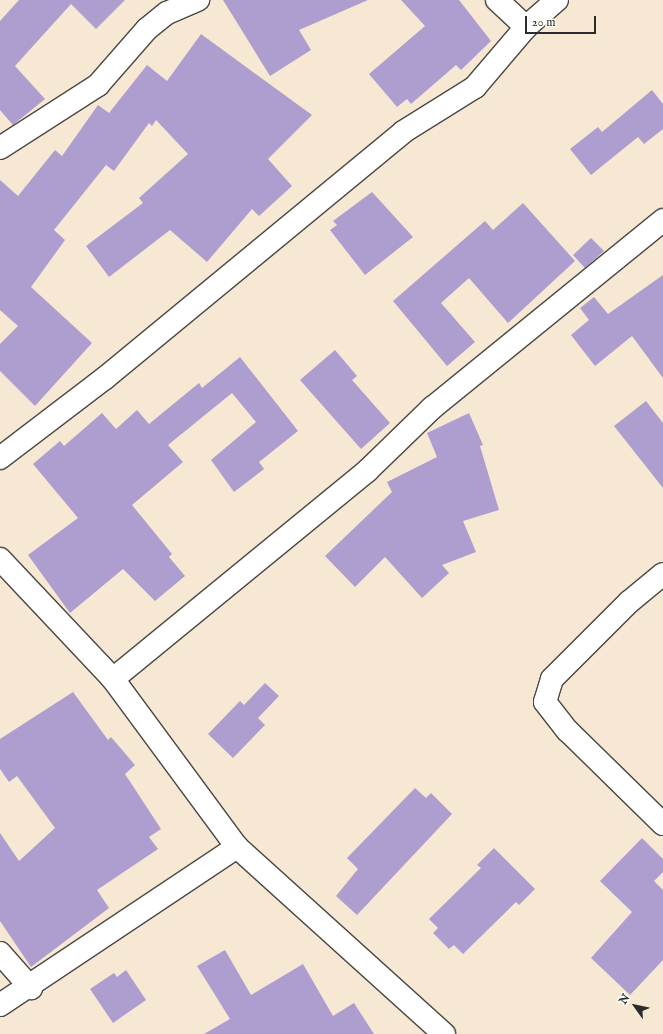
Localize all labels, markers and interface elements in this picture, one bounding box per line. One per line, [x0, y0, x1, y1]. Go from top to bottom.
scale bar [527, 8, 598, 34]
text: 20 m [532, 15, 555, 30]
north arrow [615, 986, 655, 1026]
text: N [616, 992, 633, 1007]

